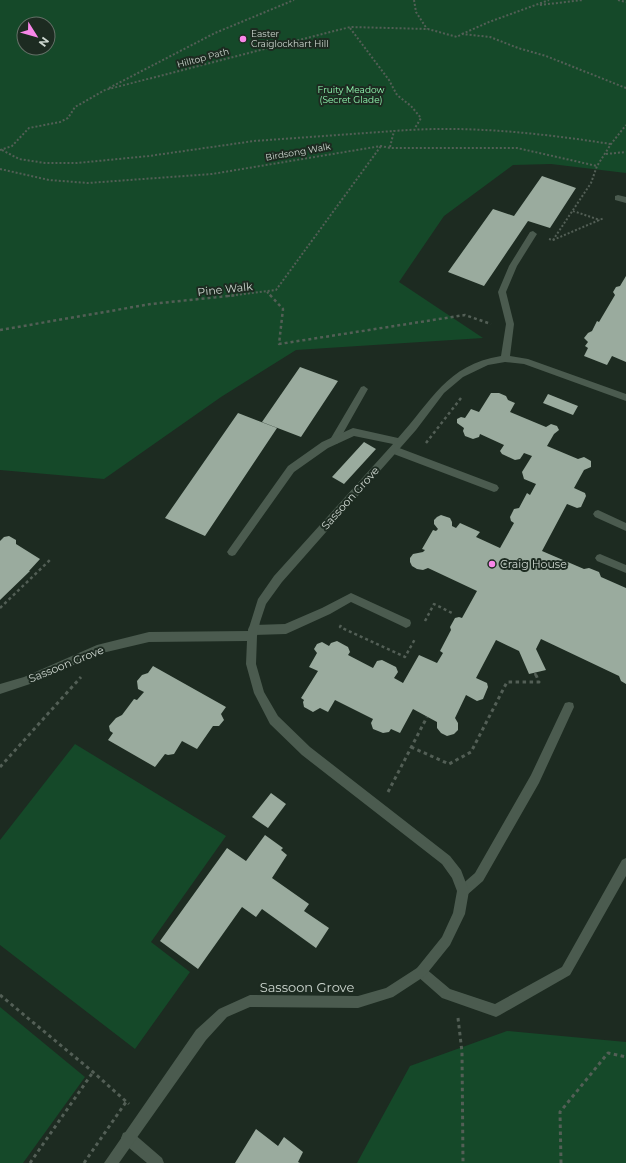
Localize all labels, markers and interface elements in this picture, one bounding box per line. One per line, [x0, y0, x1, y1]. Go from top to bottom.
north arrow [16, 16, 56, 56]
place label: Easter Craiglockhart Hill [251, 28, 329, 49]
text: N [36, 34, 52, 50]
marker: Easter Craiglockhart Hill [238, 34, 248, 44]
street label: Hilltop Path [176, 45, 230, 70]
park label: Fruity Meadow (Secret Glade) [318, 84, 385, 105]
street label: Birdsong Walk [264, 140, 332, 163]
street label: Pine Walk [197, 279, 254, 299]
street label: Sassoon Grove [318, 463, 382, 532]
place label: Craig House [500, 557, 567, 571]
marker: Craig House [487, 559, 497, 569]
street label: Sassoon Grove [26, 642, 106, 685]
street label: Sassoon Grove [260, 979, 354, 995]

